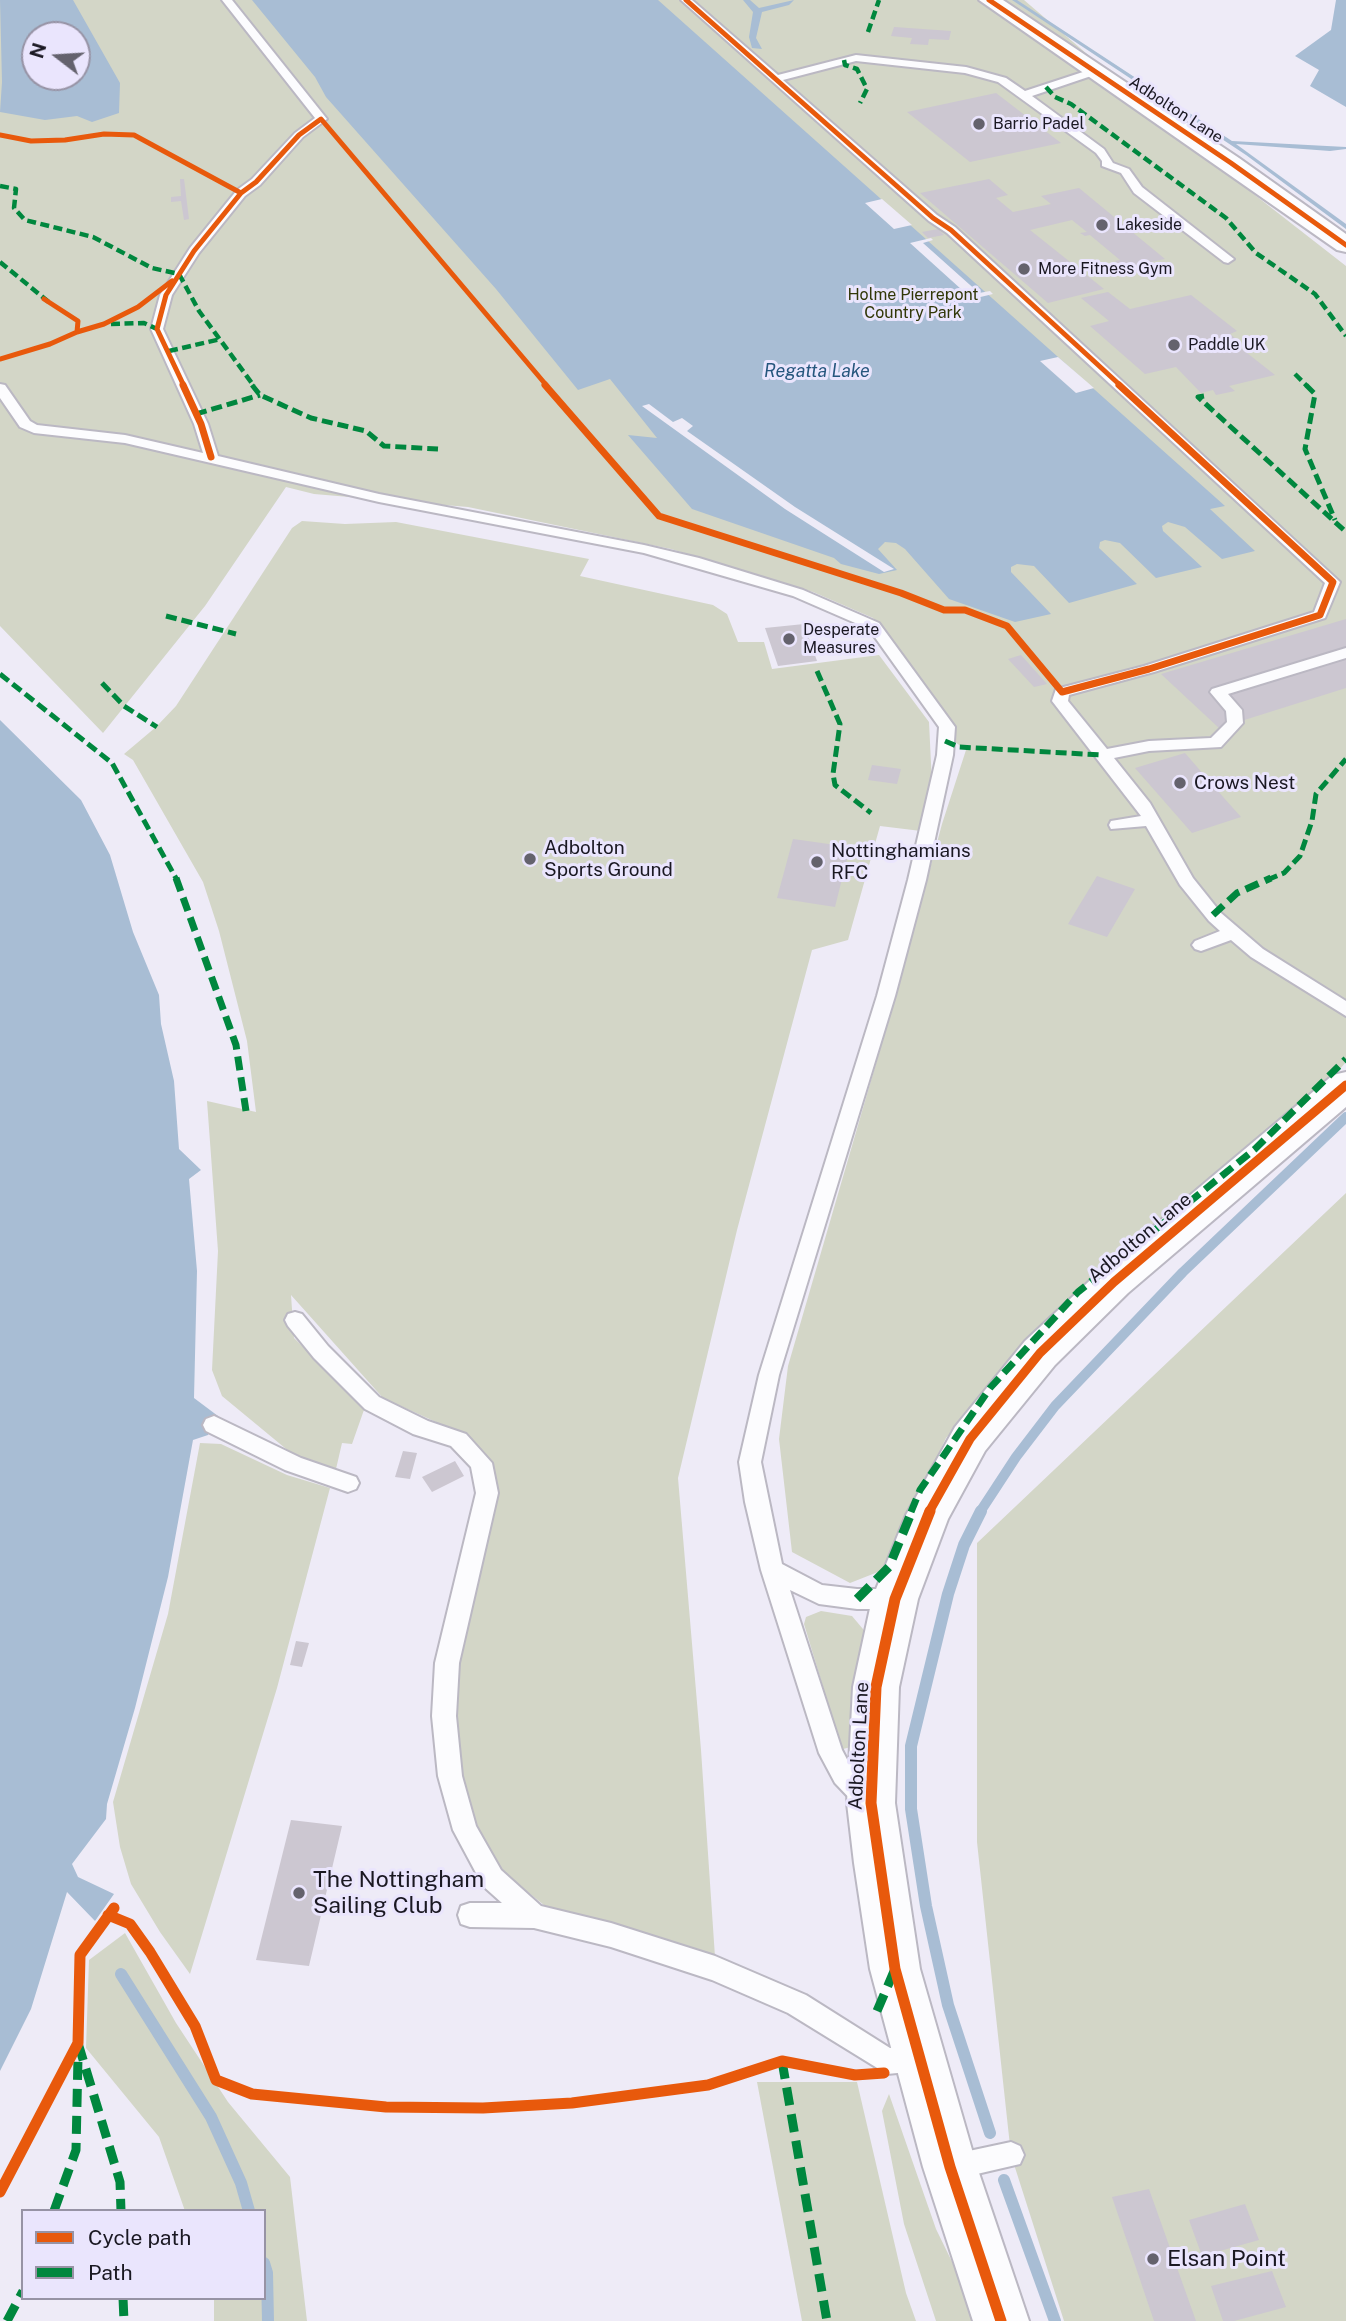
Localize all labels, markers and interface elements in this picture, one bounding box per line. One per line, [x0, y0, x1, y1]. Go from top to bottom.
north arrow [21, 21, 91, 91]
text: N [25, 40, 51, 61]
street label: Adbolton Lane [1126, 73, 1226, 147]
place label: Barrio Padel [993, 114, 1084, 134]
marker: Barrio Padel [971, 116, 987, 132]
place label: Lakeside [1116, 215, 1182, 235]
marker: Lakeside [1094, 217, 1110, 233]
place label: More Fitness Gym [1038, 259, 1172, 279]
marker: More Fitness Gym [1016, 261, 1032, 277]
park label: Holme Pierrepont Country Park [847, 285, 979, 323]
place label: Paddle UK [1188, 335, 1266, 355]
marker: Paddle UK [1166, 337, 1182, 353]
water label: Regatta Lake [764, 360, 870, 382]
place label: Desperate Measures [803, 620, 879, 658]
marker: Desperate Measures [781, 631, 797, 647]
place label: Crows Nest [1194, 772, 1296, 794]
marker: Crows Nest [1172, 775, 1188, 791]
place label: Adbolton Sports Ground [544, 837, 673, 881]
place label: Nottinghamians RFC [831, 840, 971, 884]
marker: Adbolton Sports Ground [522, 851, 538, 867]
marker: Nottinghamians RFC [809, 854, 825, 870]
street label: Adbolton Lane [1084, 1188, 1196, 1288]
street label: Adbolton Lane [844, 1681, 874, 1811]
place label: The Nottingham Sailing Club [313, 1866, 484, 1920]
marker: The Nottingham Sailing Club [291, 1885, 307, 1901]
legend [21, 2209, 266, 2300]
text: Cycle path [88, 2225, 191, 2250]
place label: Elsan Point [1167, 2245, 1286, 2273]
marker: Elsan Point [1145, 2251, 1161, 2267]
text: Path [88, 2260, 133, 2285]

